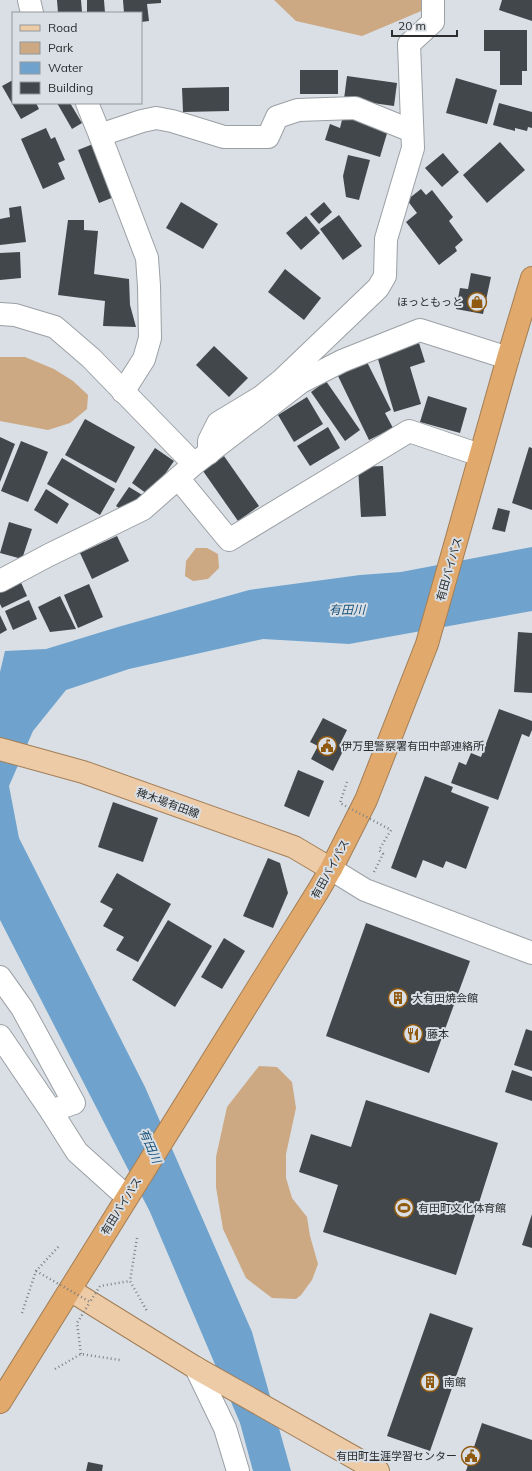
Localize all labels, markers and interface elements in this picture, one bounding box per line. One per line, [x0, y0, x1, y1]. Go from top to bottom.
legend [12, 12, 142, 104]
scale bar [392, 12, 457, 38]
text: 20 m [398, 18, 426, 33]
text: Road [48, 20, 77, 35]
text: Park [48, 40, 74, 55]
text: Water [48, 60, 84, 75]
text: Building [48, 80, 93, 95]
shop icon: ほっともっと [466, 291, 488, 313]
place label: ほっともっと [397, 295, 463, 309]
street label: 有田バイパス [433, 535, 465, 603]
water label: 有田川 [329, 602, 367, 617]
public building icon: 伊万里警察署有田中部連絡所 [316, 735, 338, 757]
place label: 伊万里警察署有田中部連絡所 [341, 739, 485, 753]
street label: 稗木場有田線 [135, 785, 201, 821]
street label: 有田バイパス [308, 837, 352, 901]
building icon: 大有田焼会館 [387, 987, 409, 1009]
place label: 大有田焼会館 [412, 991, 478, 1005]
restaurant icon: 藤本 [402, 1023, 424, 1045]
place label: 藤本 [427, 1027, 449, 1041]
water label: 有田川 [137, 1126, 165, 1167]
street label: 有田バイパス [98, 1174, 144, 1238]
sports icon: 有田町文化体育館 [393, 1197, 415, 1219]
place label: 有田町文化体育館 [418, 1201, 506, 1215]
building icon: 南館 [419, 1371, 441, 1393]
place label: 南館 [444, 1375, 466, 1389]
public building icon: 有田町生涯学習センター [460, 1445, 482, 1467]
place label: 有田町生涯学習センター [336, 1449, 457, 1463]

